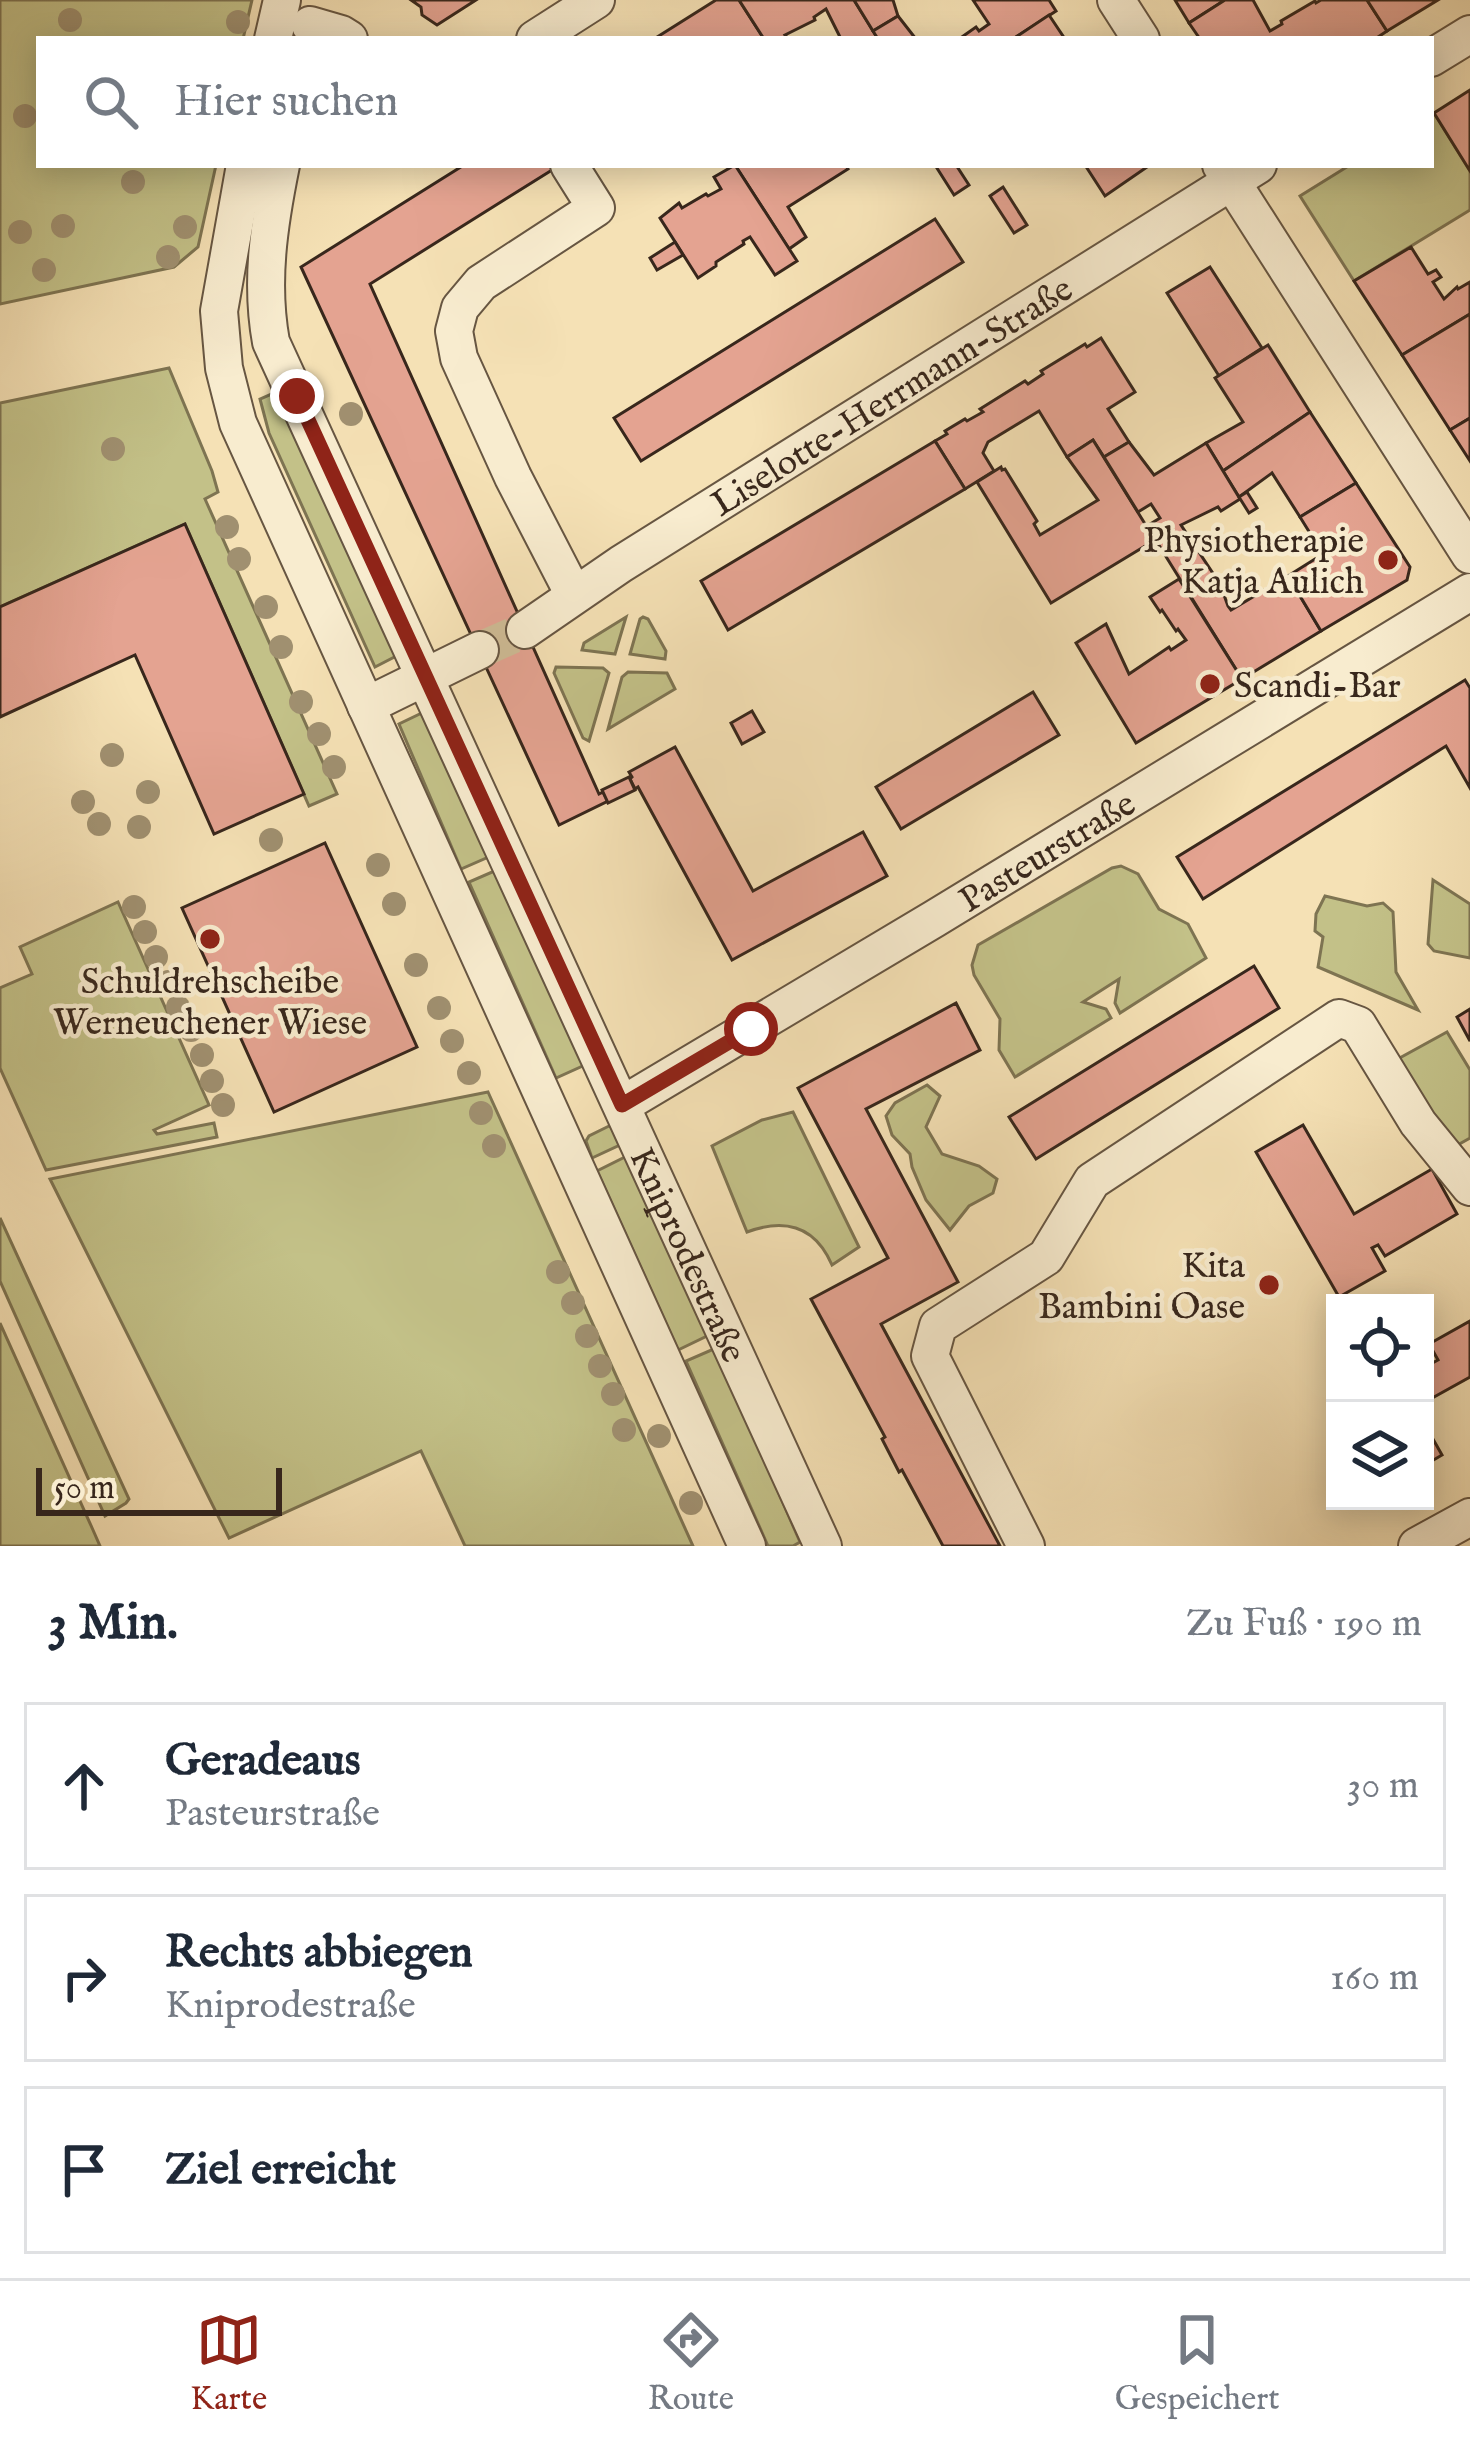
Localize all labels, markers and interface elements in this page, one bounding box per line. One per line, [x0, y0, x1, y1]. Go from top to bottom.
search box [36, 36, 1434, 168]
icon: search [78, 69, 144, 135]
text: Hier suchen [174, 74, 398, 131]
street label: Liselotte-Herrmann-Straße [703, 267, 1082, 528]
route end [270, 369, 324, 423]
place label: Physiotherapie Katja Aulich [1143, 519, 1364, 606]
marker: Physiotherapie Katja Aulich [1375, 547, 1401, 573]
place label: Scandi-Bar [1234, 664, 1401, 710]
marker: Scandi-Bar [1197, 671, 1223, 697]
street label: Pasteurstraße [951, 782, 1145, 924]
marker: Schuldrehscheibe Werneuchener Wiese [197, 926, 223, 952]
place label: Schuldrehscheibe Werneuchener Wiese [53, 960, 367, 1047]
route start [724, 1002, 778, 1056]
street label: Kniprodestraße [617, 1141, 756, 1370]
place label: Kita Bambini Oase [1038, 1244, 1245, 1331]
marker: Kita Bambini Oase [1256, 1272, 1282, 1298]
map controls [1326, 1294, 1434, 1510]
button: locate [1326, 1294, 1434, 1402]
button: layers [1326, 1402, 1434, 1510]
scale bar [36, 1462, 282, 1515]
text: 50 m [54, 1468, 115, 1510]
text: 3 Min. [48, 1592, 178, 1657]
text: Zu Fuß · 190 m [1186, 1600, 1422, 1649]
text: Geradeaus [165, 1733, 361, 1790]
icon: ahead [51, 1753, 117, 1819]
text: 30 m [1347, 1762, 1419, 1811]
text: Pasteurstraße [165, 1790, 380, 1839]
text: Rechts abbiegen [165, 1925, 473, 1982]
icon: right [51, 1945, 117, 2011]
text: 160 m [1330, 1954, 1419, 2003]
text: Kniprodestraße [165, 1982, 416, 2031]
icon: arrive [51, 2137, 117, 2203]
text: Ziel erreicht [165, 2142, 396, 2199]
tab: Karte [190, 2307, 267, 2421]
tab: Route [648, 2307, 734, 2421]
tab: Gespeichert [1115, 2307, 1280, 2421]

